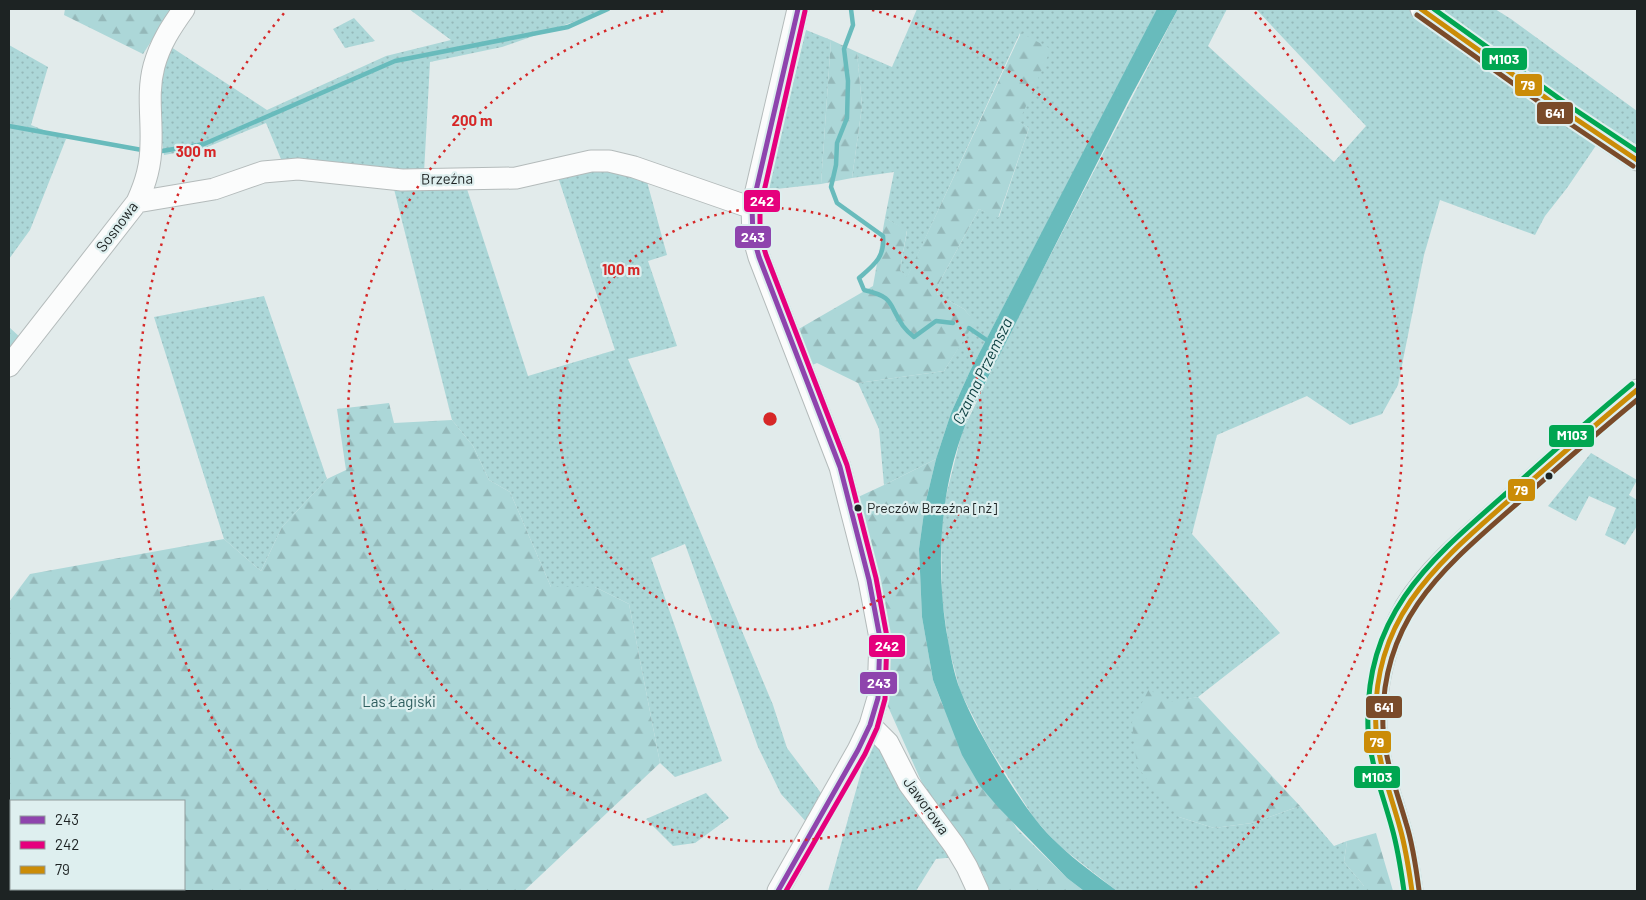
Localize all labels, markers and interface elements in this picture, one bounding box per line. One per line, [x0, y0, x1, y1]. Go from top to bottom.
line badge: M103 [1481, 47, 1528, 71]
text: M103 [1489, 50, 1519, 67]
line badge: 79 [1514, 73, 1543, 97]
text: 79 [1521, 76, 1535, 93]
line badge: 641 [1536, 101, 1574, 125]
text: 641 [1545, 104, 1565, 121]
text: 200 m [451, 111, 493, 129]
text: 300 m [176, 142, 216, 160]
street label: Brzeźna [421, 169, 473, 187]
line badge: 242 [743, 189, 781, 213]
text: 242 [750, 192, 774, 209]
street label: Sosnowa [91, 198, 141, 255]
line badge: 243 [734, 225, 772, 249]
text: 243 [741, 228, 765, 245]
text: 100 m [602, 260, 640, 278]
water label: Czarna Przemsza [948, 314, 1016, 427]
centre of rings [761, 410, 779, 428]
line badge: M103 [1548, 424, 1595, 448]
text: M103 [1557, 426, 1587, 443]
unlabelled marker [1544, 471, 1554, 481]
line badge: 79 [1507, 478, 1536, 502]
text: 79 [1514, 481, 1528, 498]
place label: Preczów Brzeźna [nż] [867, 499, 997, 516]
marker: Preczów Brzeźna [nż] [853, 503, 863, 513]
line badge: 242 [868, 634, 906, 658]
text: 242 [875, 637, 899, 654]
line badge: 243 [859, 671, 898, 695]
text: 243 [867, 674, 891, 691]
park label: Las Łagiski [362, 692, 436, 710]
line badge: 641 [1365, 695, 1403, 719]
text: 641 [1374, 698, 1394, 715]
line badge: 79 [1363, 730, 1392, 754]
text: 79 [1370, 733, 1384, 750]
line badge: M103 [1353, 765, 1401, 789]
text: M103 [1362, 768, 1392, 785]
street label: Jaworowa [900, 773, 954, 838]
legend [10, 800, 185, 890]
text: 243 [55, 810, 79, 828]
text: 242 [55, 835, 79, 853]
text: 79 [55, 860, 70, 878]

